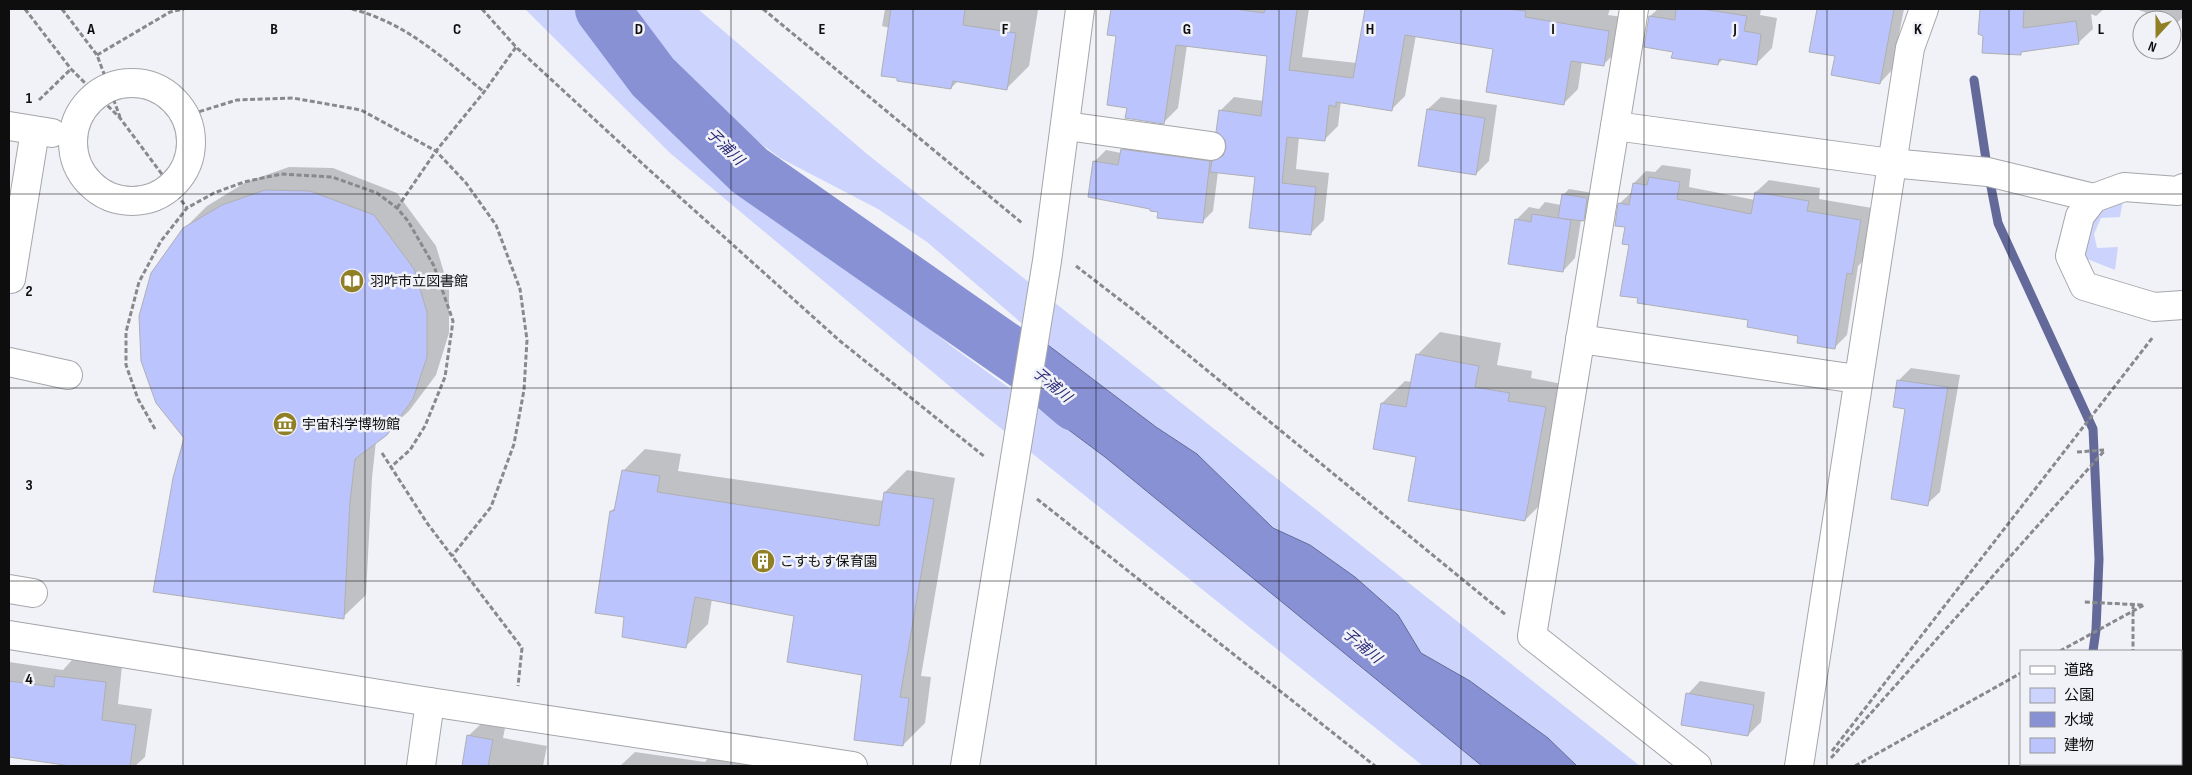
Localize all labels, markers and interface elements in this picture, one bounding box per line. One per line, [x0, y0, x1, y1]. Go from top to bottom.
north arrow [2132, 10, 2182, 60]
text: A [86, 20, 95, 39]
text: B [270, 20, 278, 39]
text: C [453, 20, 461, 39]
text: D [635, 20, 643, 39]
text: E [819, 20, 826, 39]
text: F [1002, 20, 1009, 39]
text: G [1183, 20, 1191, 39]
text: H [1366, 20, 1374, 39]
text: I [1551, 20, 1555, 39]
text: J [1732, 20, 1737, 39]
text: K [1914, 20, 1922, 39]
text: L [2098, 20, 2105, 39]
text: N [2146, 37, 2159, 56]
text: 1 [26, 89, 33, 108]
water label: 子浦川 [702, 125, 749, 171]
library icon: 羽咋市立図書館 [339, 268, 365, 294]
place label: 羽咋市立図書館 [370, 273, 468, 290]
text: 2 [25, 282, 33, 301]
water label: 子浦川 [1029, 363, 1077, 408]
museum icon: 宇宙科学博物館 [272, 411, 298, 437]
place label: 宇宙科学博物館 [302, 416, 400, 433]
text: 3 [25, 476, 33, 495]
building icon: こすもす保育園 [750, 548, 776, 574]
place label: こすもす保育園 [780, 553, 878, 570]
water label: 子浦川 [1339, 624, 1387, 669]
legend [2020, 650, 2182, 765]
text: 道路 [2064, 661, 2094, 680]
text: 4 [25, 670, 33, 689]
text: 公園 [2064, 686, 2094, 705]
text: 水域 [2064, 711, 2094, 730]
text: 建物 [2064, 736, 2094, 755]

